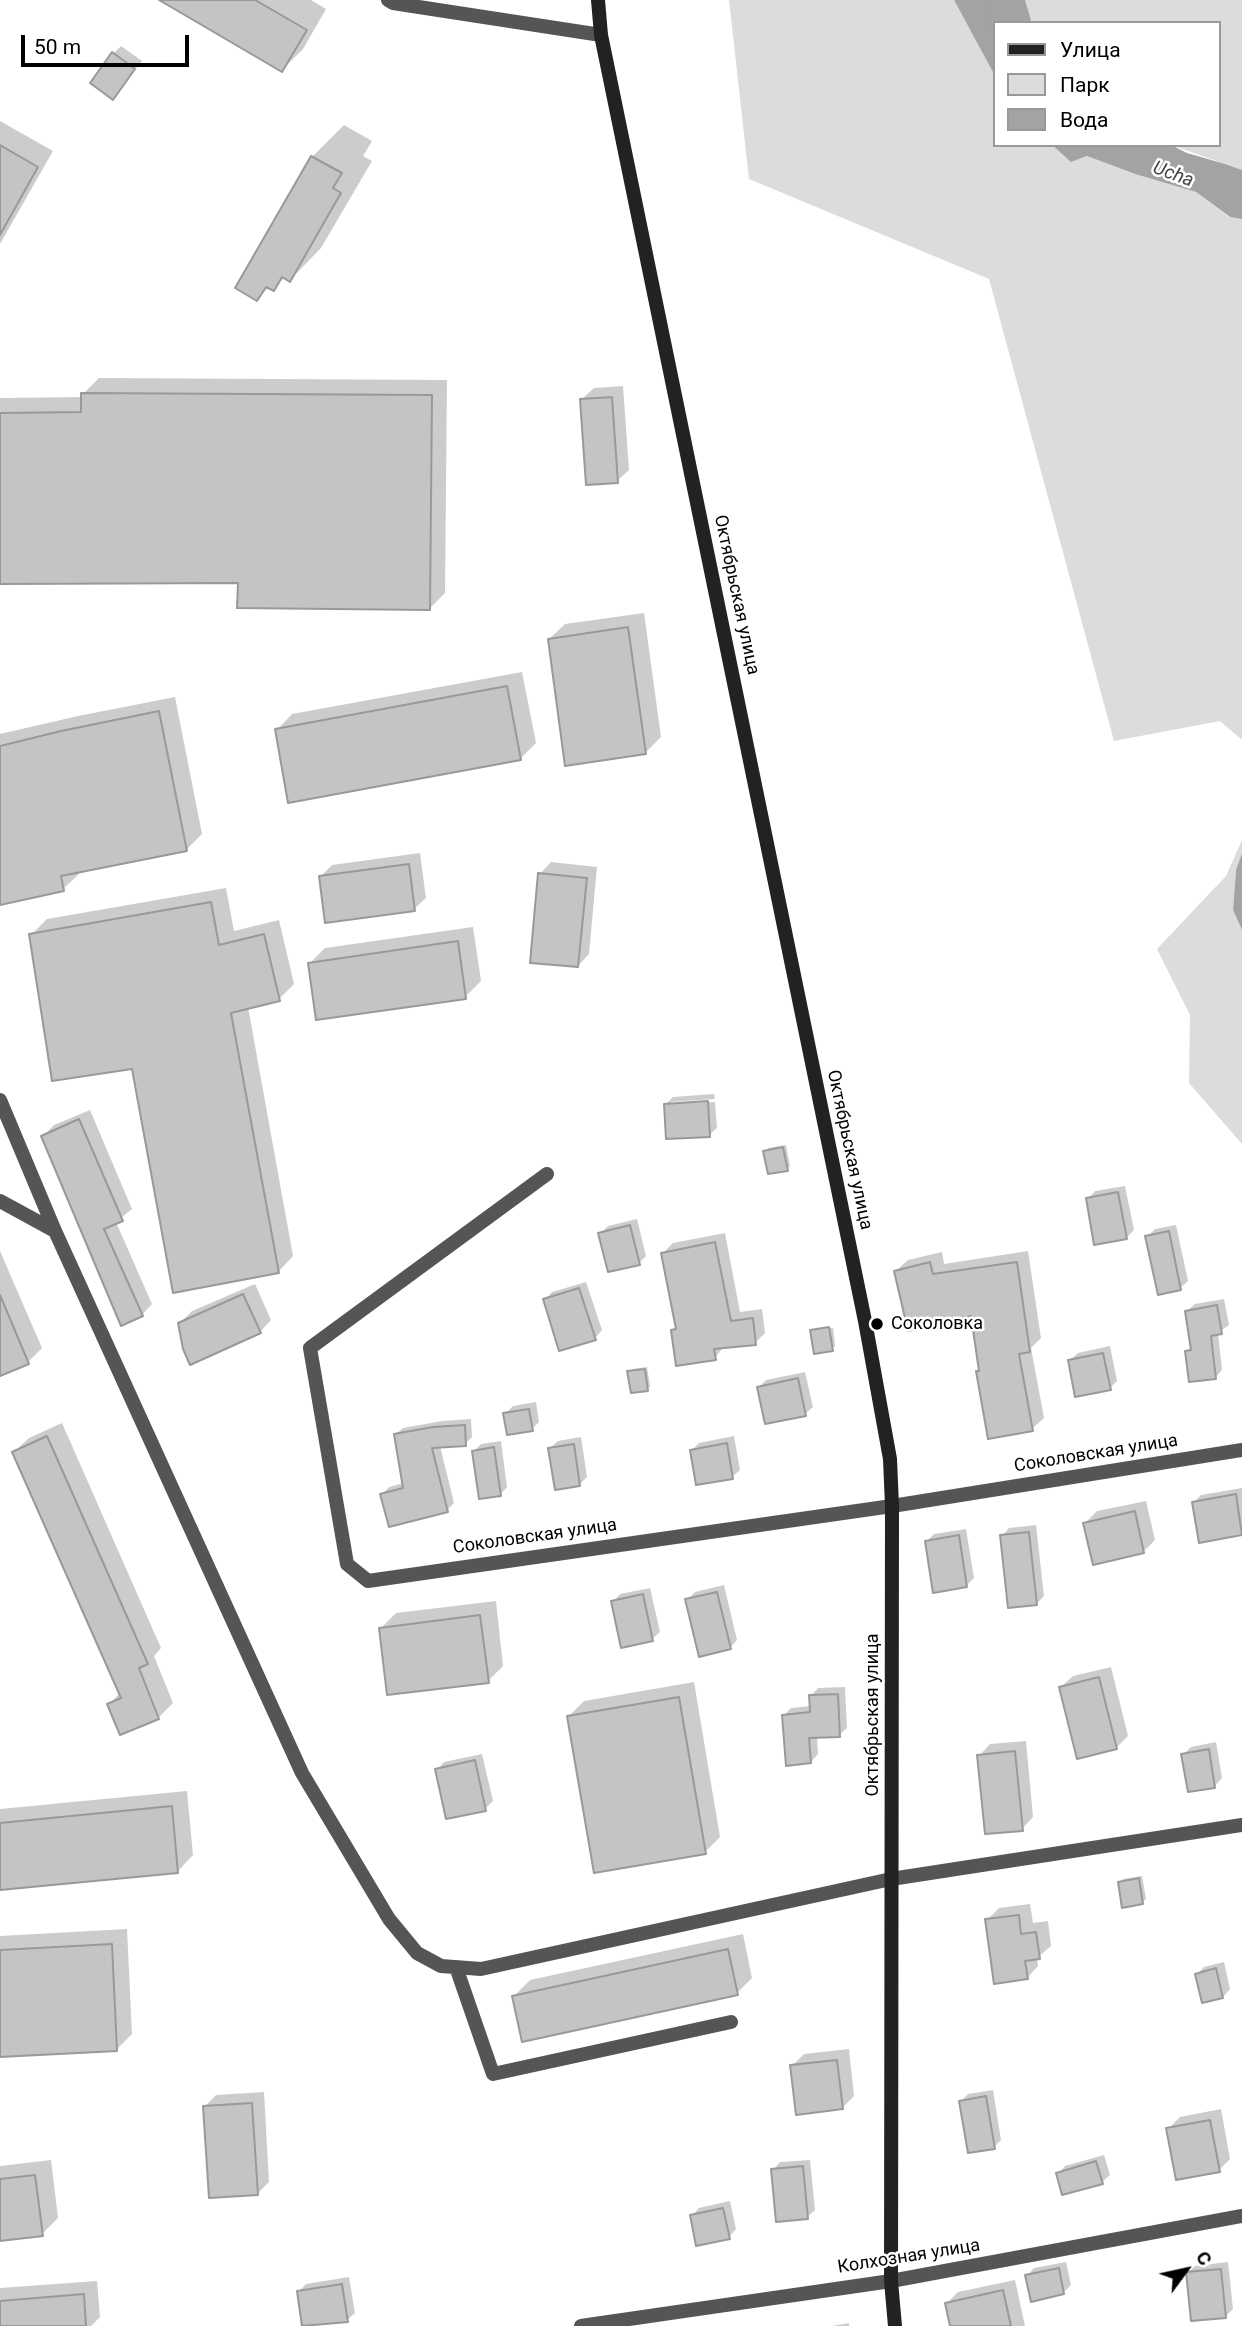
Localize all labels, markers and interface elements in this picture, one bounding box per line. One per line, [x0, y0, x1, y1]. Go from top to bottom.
scale bar [24, 21, 192, 65]
legend [993, 21, 1221, 147]
text: 50 m [34, 35, 81, 59]
text: Улица [1060, 38, 1121, 62]
text: Парк [1060, 73, 1110, 97]
text: Вода [1060, 108, 1108, 132]
water label: Ucha [1149, 157, 1197, 193]
street label: Октябрьская улица [708, 513, 764, 677]
street label: Октябрьская улица [821, 1068, 877, 1232]
place label: Соколовка [891, 1313, 983, 1335]
marker: Соколовка [869, 1316, 885, 1332]
street label: Соколовская улица [1013, 1430, 1179, 1478]
street label: Соколовская улица [452, 1515, 618, 1559]
street label: Октябрьская улица [862, 1633, 884, 1797]
street label: Колхозная улица [836, 2235, 982, 2279]
north arrow [1151, 2235, 1221, 2305]
text: С [1191, 2247, 1217, 2270]

